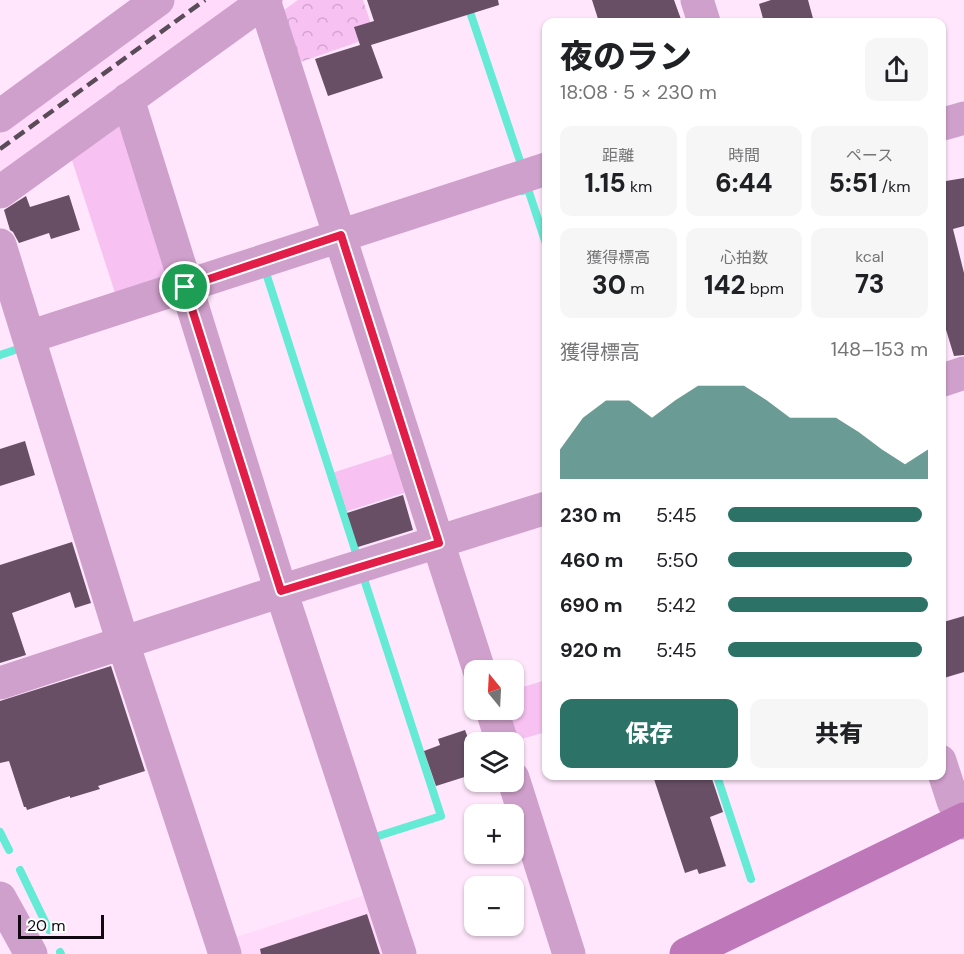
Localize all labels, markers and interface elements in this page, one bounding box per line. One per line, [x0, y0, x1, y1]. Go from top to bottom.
text: 夜のラン [560, 35, 692, 78]
button: share [865, 38, 928, 101]
text: 18:08 · 5 × 230 m [560, 79, 717, 105]
text: 距離 [602, 145, 634, 166]
text: 時間 [728, 145, 760, 166]
text: ペース [846, 145, 893, 166]
text: 1.15 [584, 166, 626, 200]
text: 6:44 [715, 166, 773, 200]
text: 5:51 [829, 166, 878, 200]
text: km [626, 176, 652, 197]
text: /km [878, 176, 910, 197]
text: kcal [855, 246, 884, 267]
text: 獲得標高 [586, 247, 650, 268]
text: 心拍数 [720, 247, 768, 268]
pin [159, 261, 210, 312]
text: 73 [855, 267, 884, 301]
text: 30 [592, 268, 626, 302]
text: 142 [704, 268, 746, 302]
icon: arrive [168, 270, 201, 303]
text: m [626, 278, 645, 299]
text: bpm [746, 278, 784, 299]
text: 148–153 m [831, 336, 928, 362]
text: 獲得標高 [560, 339, 640, 365]
text: 230 m [560, 502, 621, 528]
text: 5:45 [656, 502, 697, 528]
text: 460 m [560, 547, 623, 573]
text: 5:50 [656, 547, 698, 573]
text: 690 m [560, 592, 623, 618]
text: 5:42 [656, 592, 696, 618]
text: 920 m [560, 637, 622, 663]
text: 5:45 [656, 637, 697, 663]
north arrow [464, 660, 524, 720]
map controls [464, 660, 524, 936]
button: 保存 [560, 699, 738, 768]
button: 共有 [750, 699, 928, 768]
button: layers [464, 732, 524, 792]
button: + [464, 804, 524, 864]
button: − [464, 876, 524, 936]
scale bar [18, 912, 104, 940]
text: 20 m [27, 915, 66, 936]

